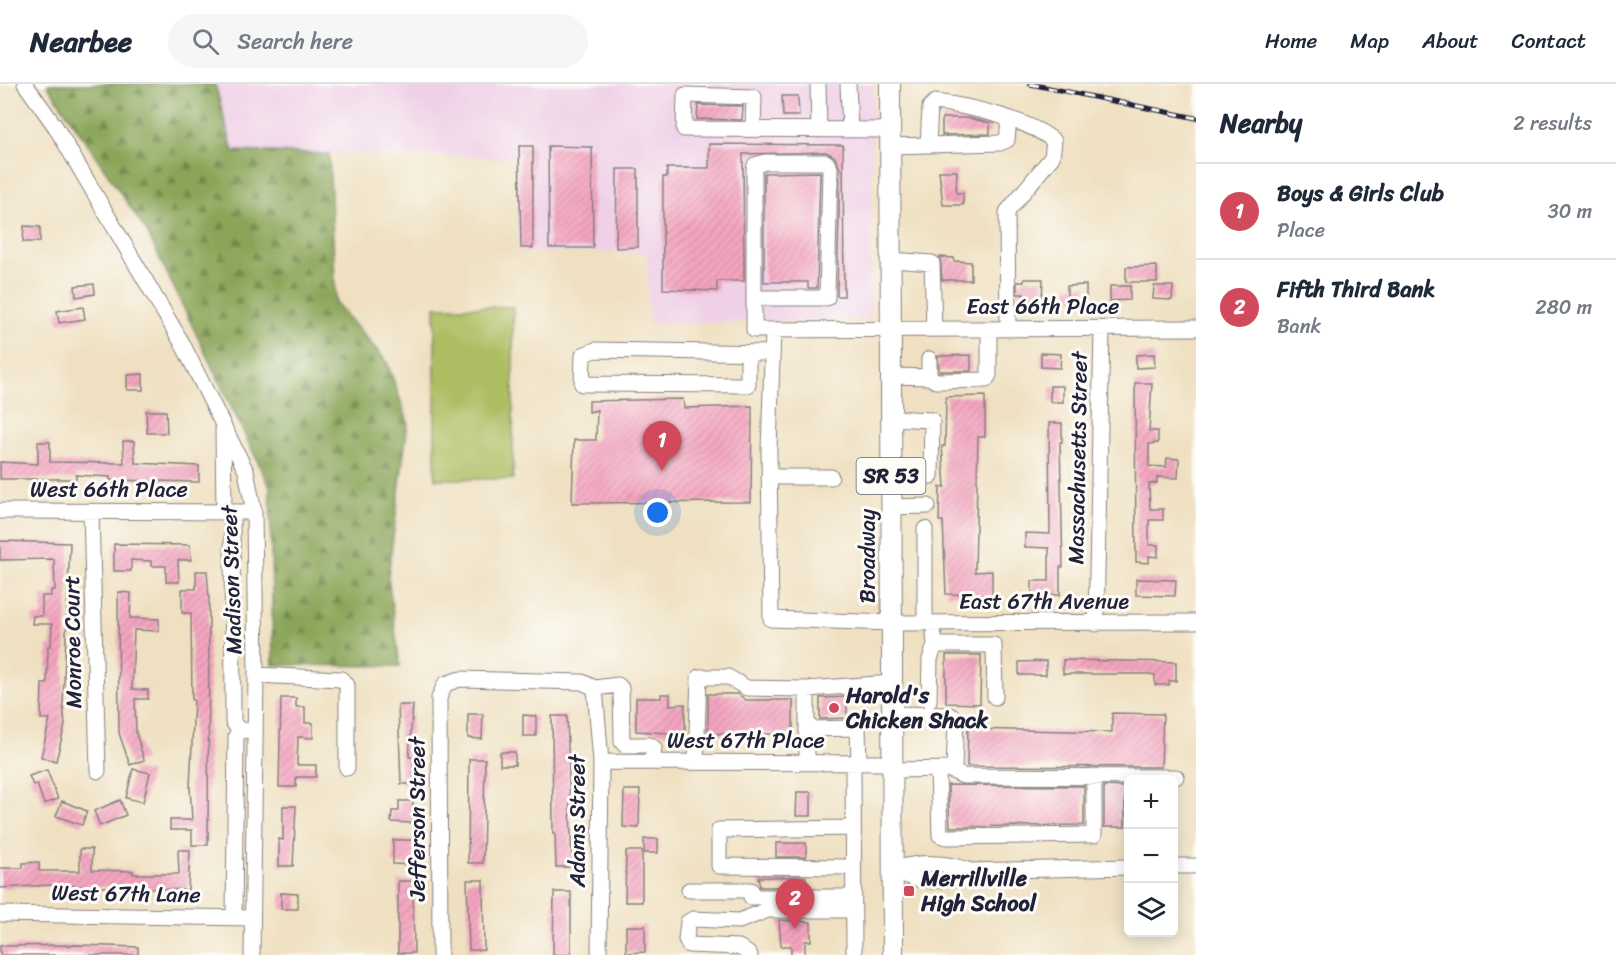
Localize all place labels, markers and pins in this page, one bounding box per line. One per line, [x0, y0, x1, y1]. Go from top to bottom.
pin: 1 [642, 422, 682, 471]
place label: Harold's Chicken Shack [845, 676, 989, 740]
marker: Harold's Chicken Shack [827, 701, 841, 715]
place label: Merrillville High School [920, 859, 1038, 923]
pin: 2 [776, 880, 814, 929]
marker: Merrillville High School [902, 884, 916, 898]

